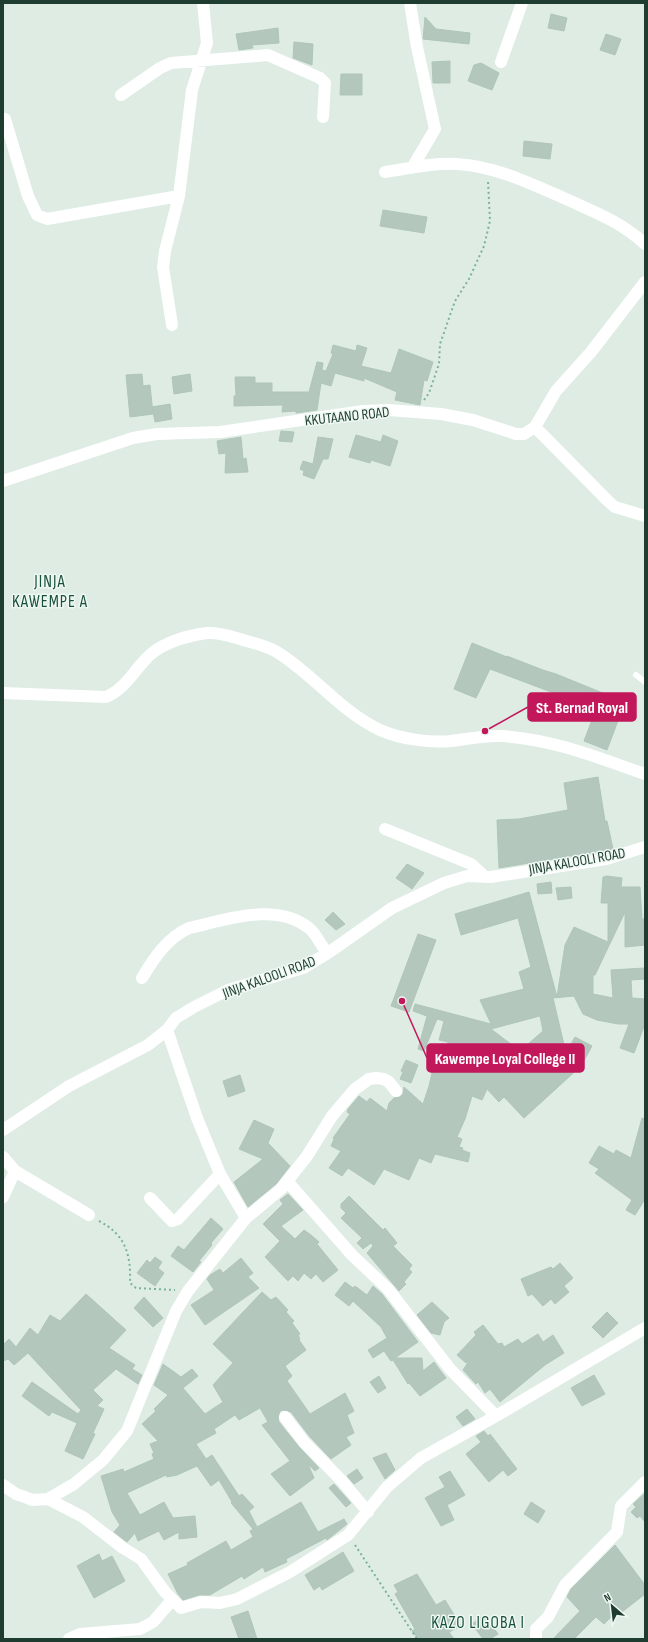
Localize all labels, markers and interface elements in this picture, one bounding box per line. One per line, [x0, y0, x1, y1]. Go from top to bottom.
street label: KKUTAANO ROAD [304, 403, 390, 430]
district label: JINJA KAWEMPE A [12, 572, 88, 612]
callout: St. Bernad Royal [528, 693, 636, 721]
text: St. Bernad Royal [536, 699, 628, 718]
street label: JINJA KALOOLI ROAD [526, 844, 627, 880]
street label: JINJA KALOOLI ROAD [219, 952, 318, 1003]
callout: Kawempe Loyal College II [427, 1044, 584, 1072]
text: Kawempe Loyal College II [435, 1050, 575, 1069]
north arrow [592, 1586, 632, 1626]
text: N [602, 1590, 613, 1605]
district label: KAZO LIGOBA I [431, 1613, 525, 1633]

